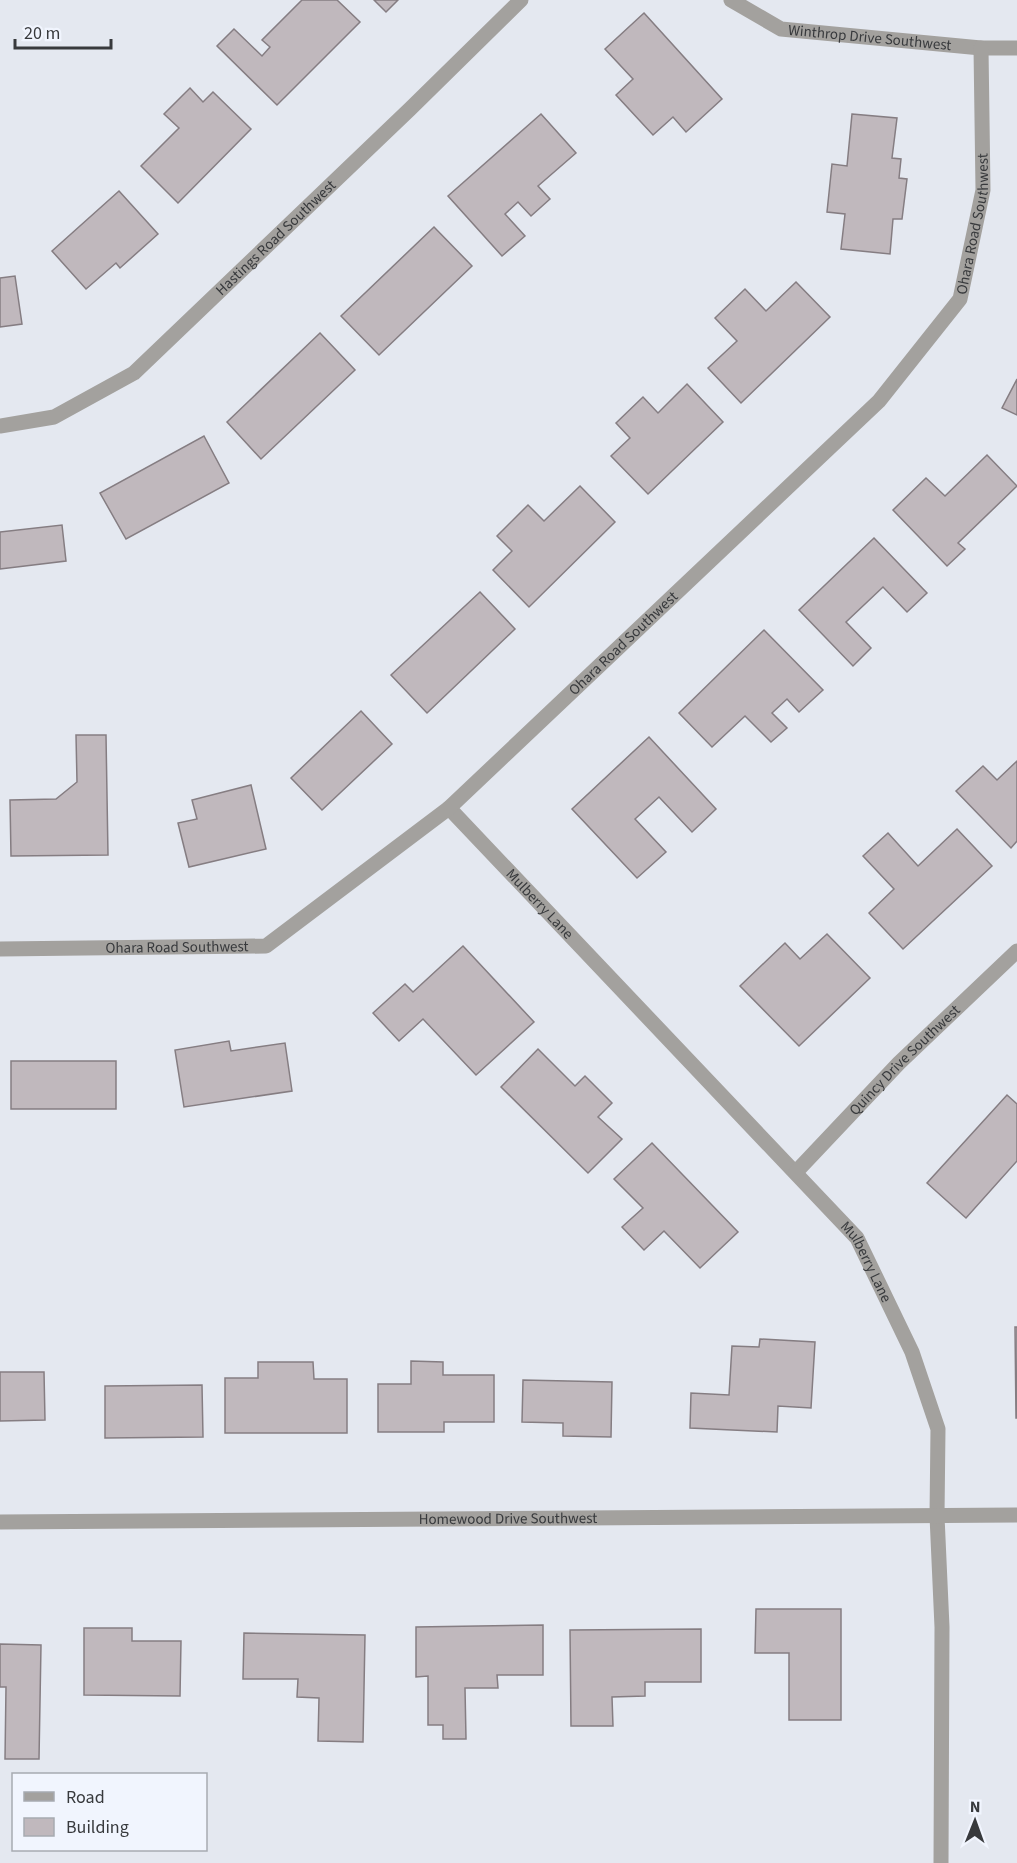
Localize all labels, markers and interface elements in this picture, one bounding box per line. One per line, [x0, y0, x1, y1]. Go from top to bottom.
scale bar [15, 12, 111, 50]
street label: Winthrop Drive Southwest [787, 19, 952, 56]
text: 20 m [24, 21, 60, 46]
street label: Ohara Road Southwest [951, 153, 994, 296]
street label: Hastings Road Southwest [211, 175, 340, 300]
street label: Ohara Road Southwest [564, 586, 682, 700]
street label: Mulberry Lane [501, 864, 578, 944]
street label: Ohara Road Southwest [105, 936, 249, 958]
street label: Quincy Drive Southwest [844, 1000, 965, 1120]
street label: Mulberry Lane [836, 1216, 897, 1306]
street label: Homewood Drive Southwest [419, 1507, 597, 1530]
legend [12, 1773, 207, 1851]
text: Road [66, 1785, 105, 1810]
north arrow [945, 1791, 1005, 1851]
text: N [970, 1796, 981, 1818]
text: Building [66, 1815, 129, 1840]

